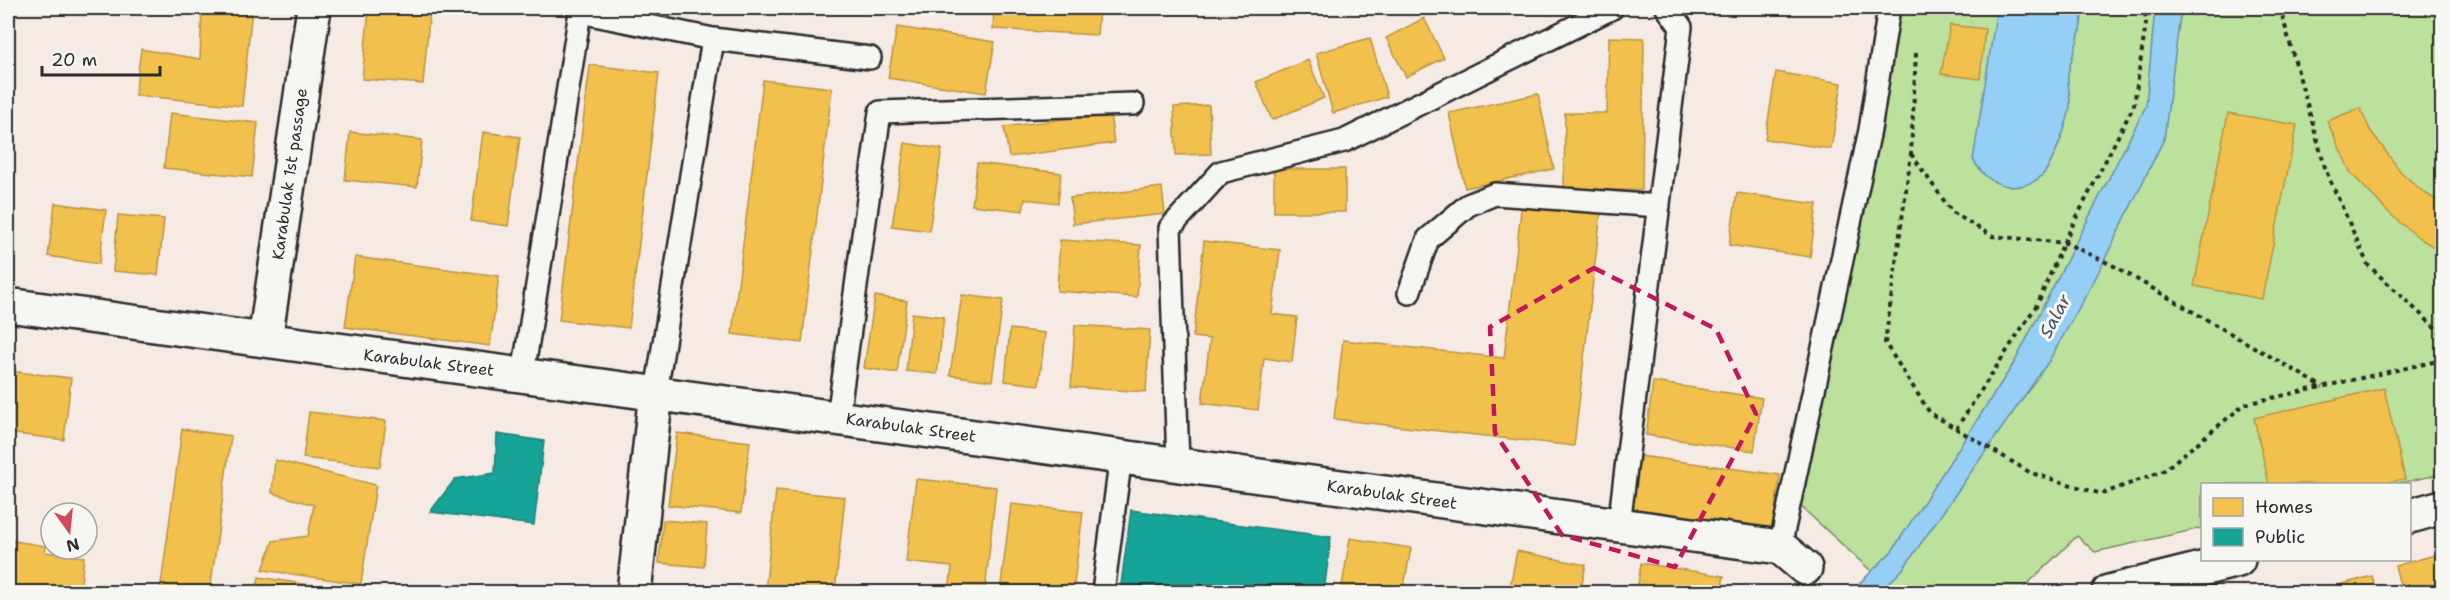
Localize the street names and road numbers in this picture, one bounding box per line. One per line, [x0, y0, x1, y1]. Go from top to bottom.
street label: Karabulak 1st passage [267, 87, 312, 261]
street label: Karabulak Street [362, 344, 495, 381]
street label: Karabulak Street [844, 408, 977, 447]
street label: Karabulak Street [1325, 475, 1458, 514]

